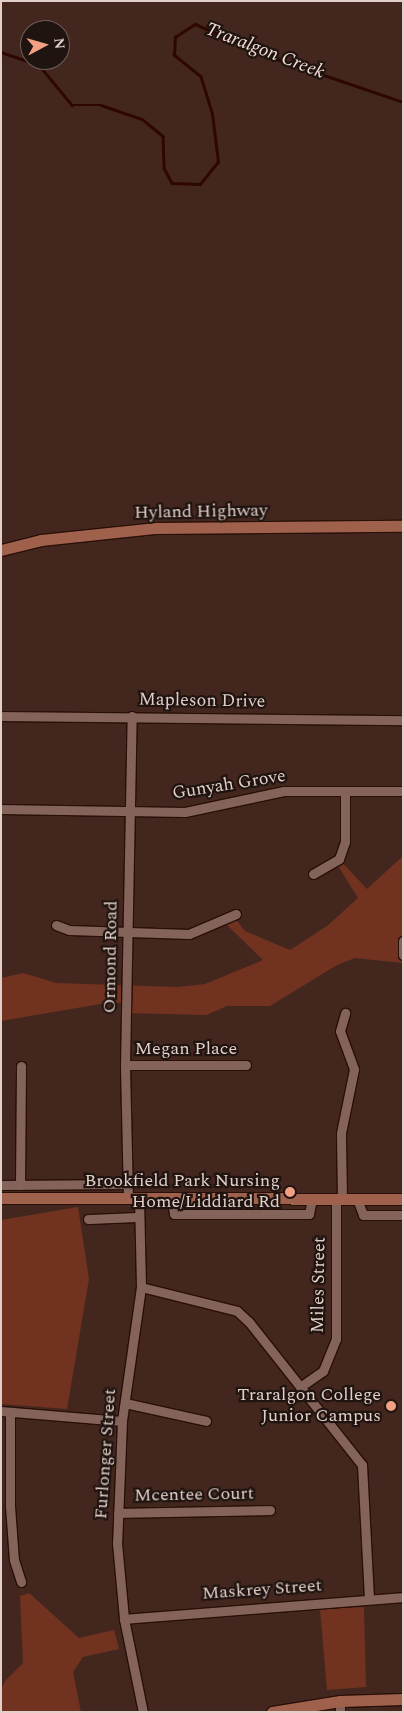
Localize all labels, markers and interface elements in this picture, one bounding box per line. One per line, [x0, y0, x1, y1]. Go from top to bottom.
water label: Traralgon Creek [202, 18, 328, 84]
north arrow [20, 20, 70, 70]
text: N [48, 37, 70, 50]
street label: Hyland Highway [134, 500, 268, 524]
street label: Mapleson Drive [138, 689, 266, 713]
street label: Gunyah Grove [171, 765, 287, 805]
street label: Ormond Road [99, 901, 123, 1013]
street label: Megan Place [135, 1038, 237, 1060]
place label: Brookfield Park Nursing Home/Liddiard Rd [84, 1171, 280, 1214]
marker: Brookfield Park Nursing Home/Liddiard Rd [284, 1186, 296, 1198]
street label: Miles Street [307, 1237, 331, 1333]
place label: Traralgon College Junior Campus [237, 1385, 381, 1428]
street label: Furlonger Street [91, 1388, 121, 1520]
marker: Traralgon College Junior Campus [385, 1400, 397, 1412]
street label: Mcentee Court [134, 1483, 254, 1507]
street label: Maskrey Street [201, 1575, 323, 1605]

